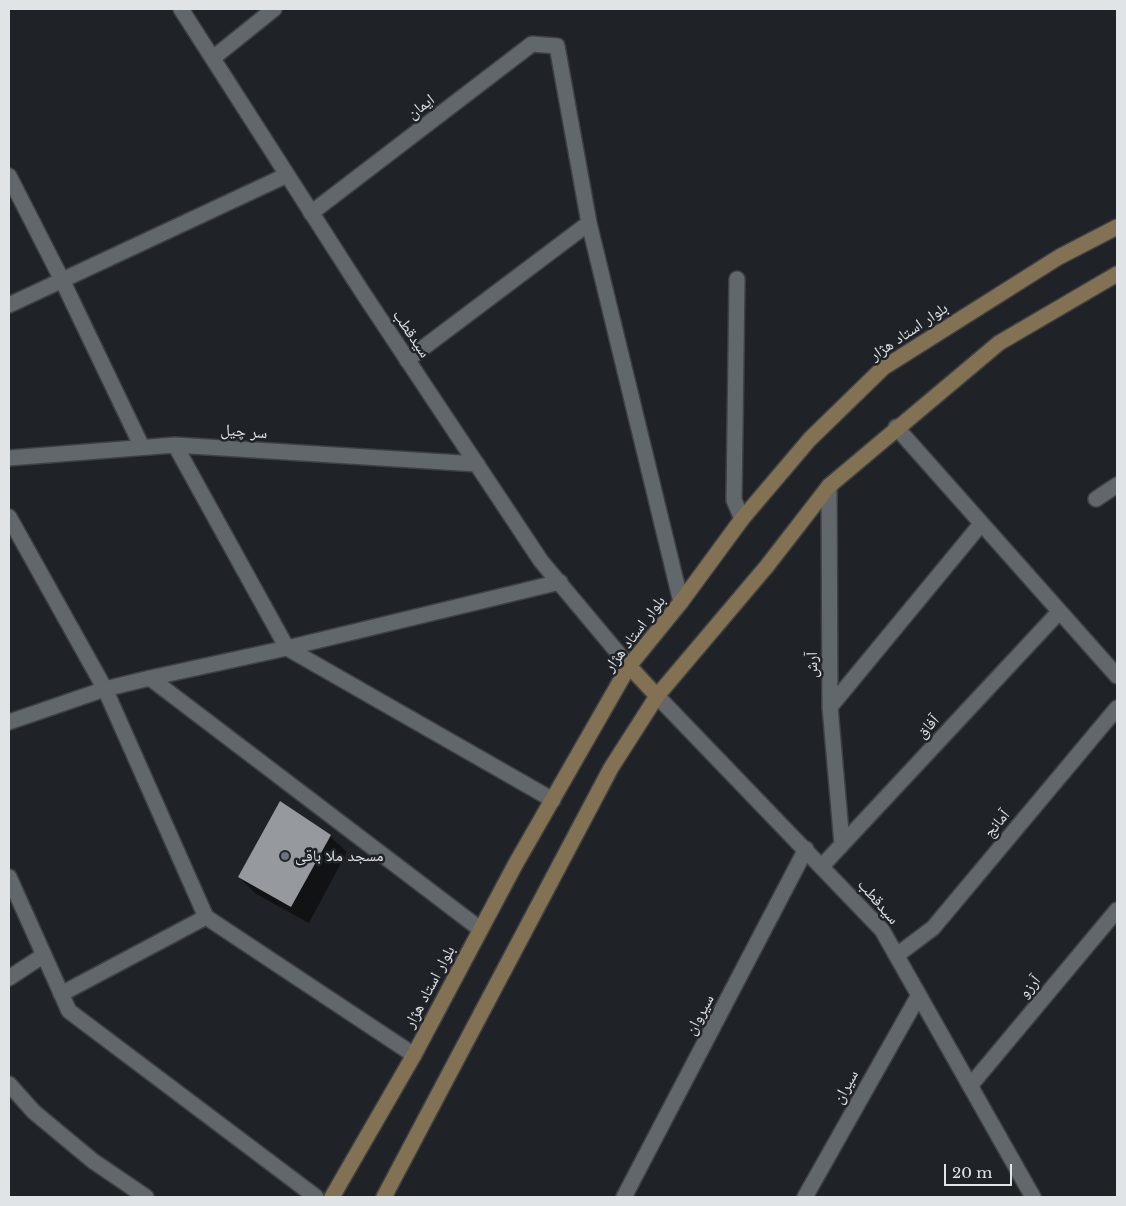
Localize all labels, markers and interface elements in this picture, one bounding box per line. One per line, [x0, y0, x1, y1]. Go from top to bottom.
street label: ایمان [404, 91, 438, 123]
street label: بلوار استاد هژار [866, 299, 952, 365]
street label: سیدقطب [388, 306, 434, 362]
street label: سر چیل [220, 421, 268, 443]
street label: بلوار استاد هژار [600, 592, 670, 676]
street label: آرش [802, 652, 822, 678]
street label: آفاق [912, 711, 944, 743]
street label: آمانج [980, 806, 1014, 842]
place label: مسجد ملا باقی [295, 846, 384, 866]
marker: مسجد ملا باقی [279, 850, 291, 862]
street label: سیدقطب [853, 875, 903, 929]
street label: بلوار استاد هژار [400, 943, 460, 1031]
street label: آرزو [1015, 972, 1045, 1002]
street label: سیروان [681, 991, 719, 1039]
street label: سیران [829, 1067, 863, 1107]
scale bar [946, 1154, 1014, 1186]
text: 20 m [952, 1163, 992, 1182]

